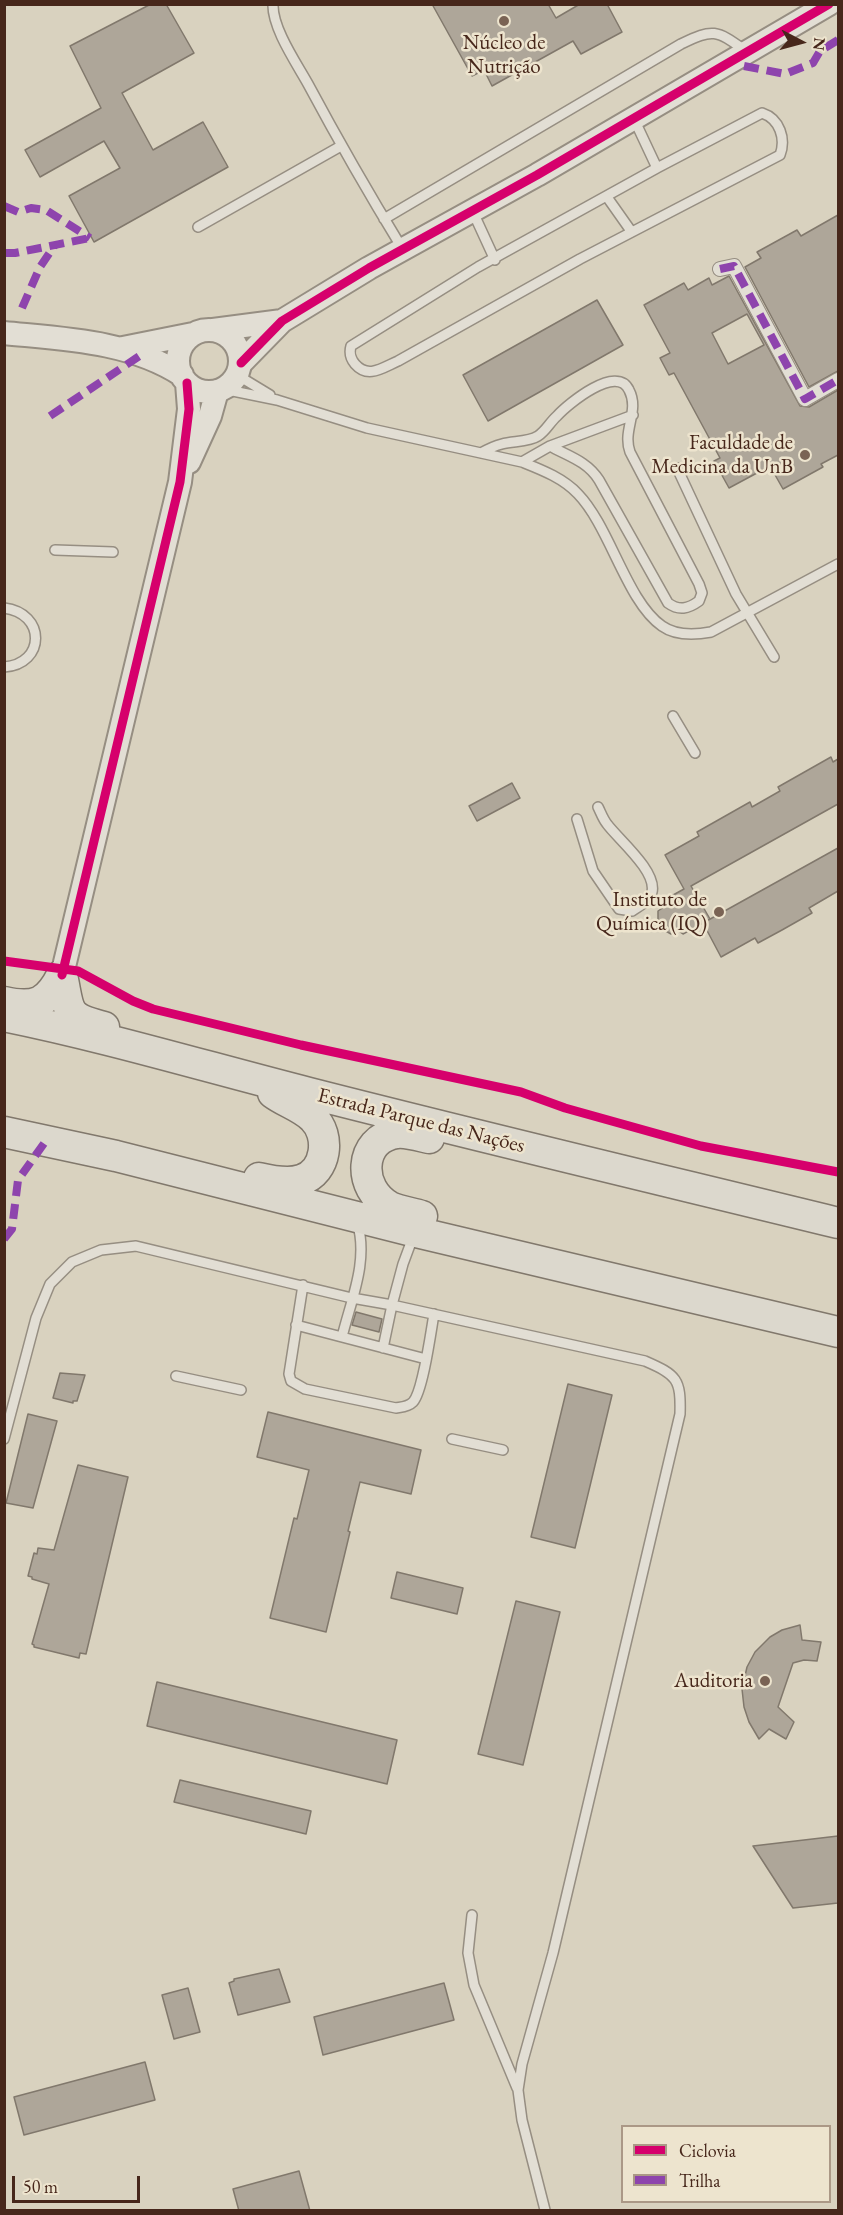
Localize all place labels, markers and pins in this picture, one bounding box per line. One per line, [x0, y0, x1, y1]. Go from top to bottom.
marker: Núcleo de Nutrição [497, 14, 511, 28]
place label: Núcleo de Nutrição [463, 30, 545, 80]
place label: Faculdade de Medicina da UnB [651, 430, 793, 480]
marker: Faculdade de Medicina da UnB [798, 448, 812, 462]
place label: Instituto de Química (IQ) [596, 887, 707, 937]
marker: Instituto de Química (IQ) [712, 905, 726, 919]
place label: Auditoria [674, 1668, 753, 1694]
marker: Auditoria [758, 1674, 772, 1688]

